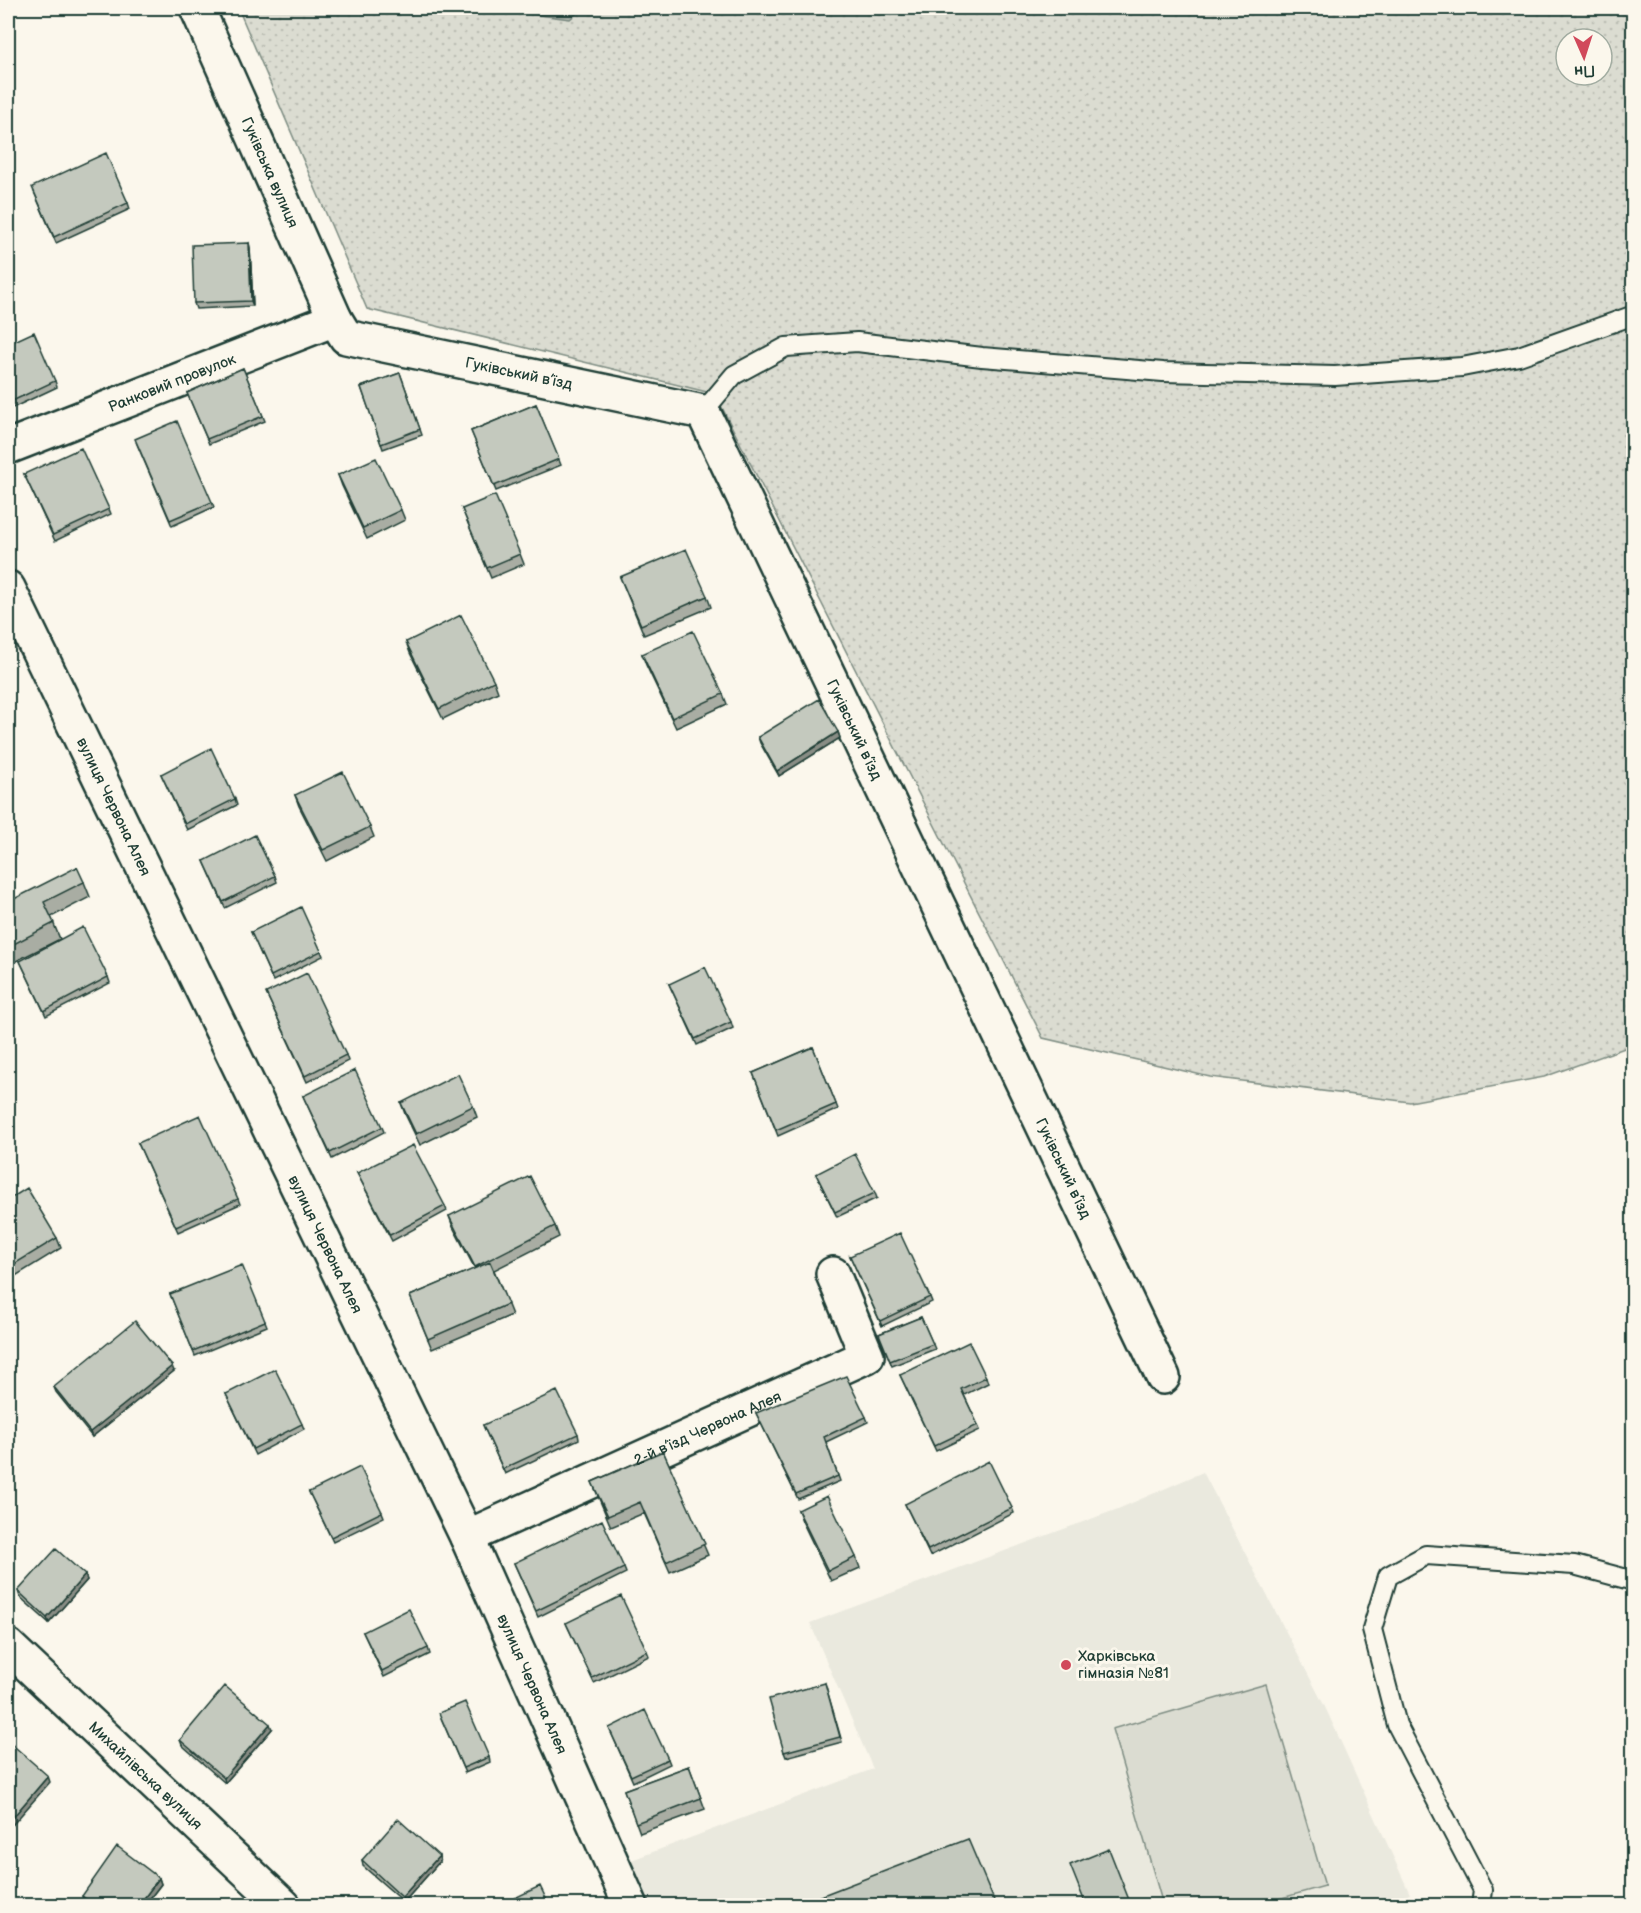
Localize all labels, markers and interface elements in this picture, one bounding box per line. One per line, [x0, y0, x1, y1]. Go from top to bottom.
north arrow [1554, 27, 1614, 87]
text: Пн [1574, 60, 1596, 81]
street label: Гуківська вулиця [237, 114, 303, 231]
street label: Ранковий провулок [105, 349, 238, 416]
street label: Гуківський в’їзд [464, 353, 574, 394]
street label: Гуківський в’їзд [822, 676, 886, 783]
street label: вулиця Червона Алея [72, 735, 155, 879]
street label: Гуківський в’їзд [1031, 1115, 1096, 1222]
street label: вулиця Червона Алея [284, 1172, 367, 1316]
street label: 2-й в’їзд Червона Алея [631, 1387, 784, 1470]
street label: вулиця Червона Алея [493, 1611, 572, 1757]
place label: Харківська гімназія №81 [1078, 1647, 1169, 1683]
marker: Харківська гімназія №81 [1059, 1658, 1073, 1672]
street label: Михайлівська вулиця [85, 1717, 206, 1834]

